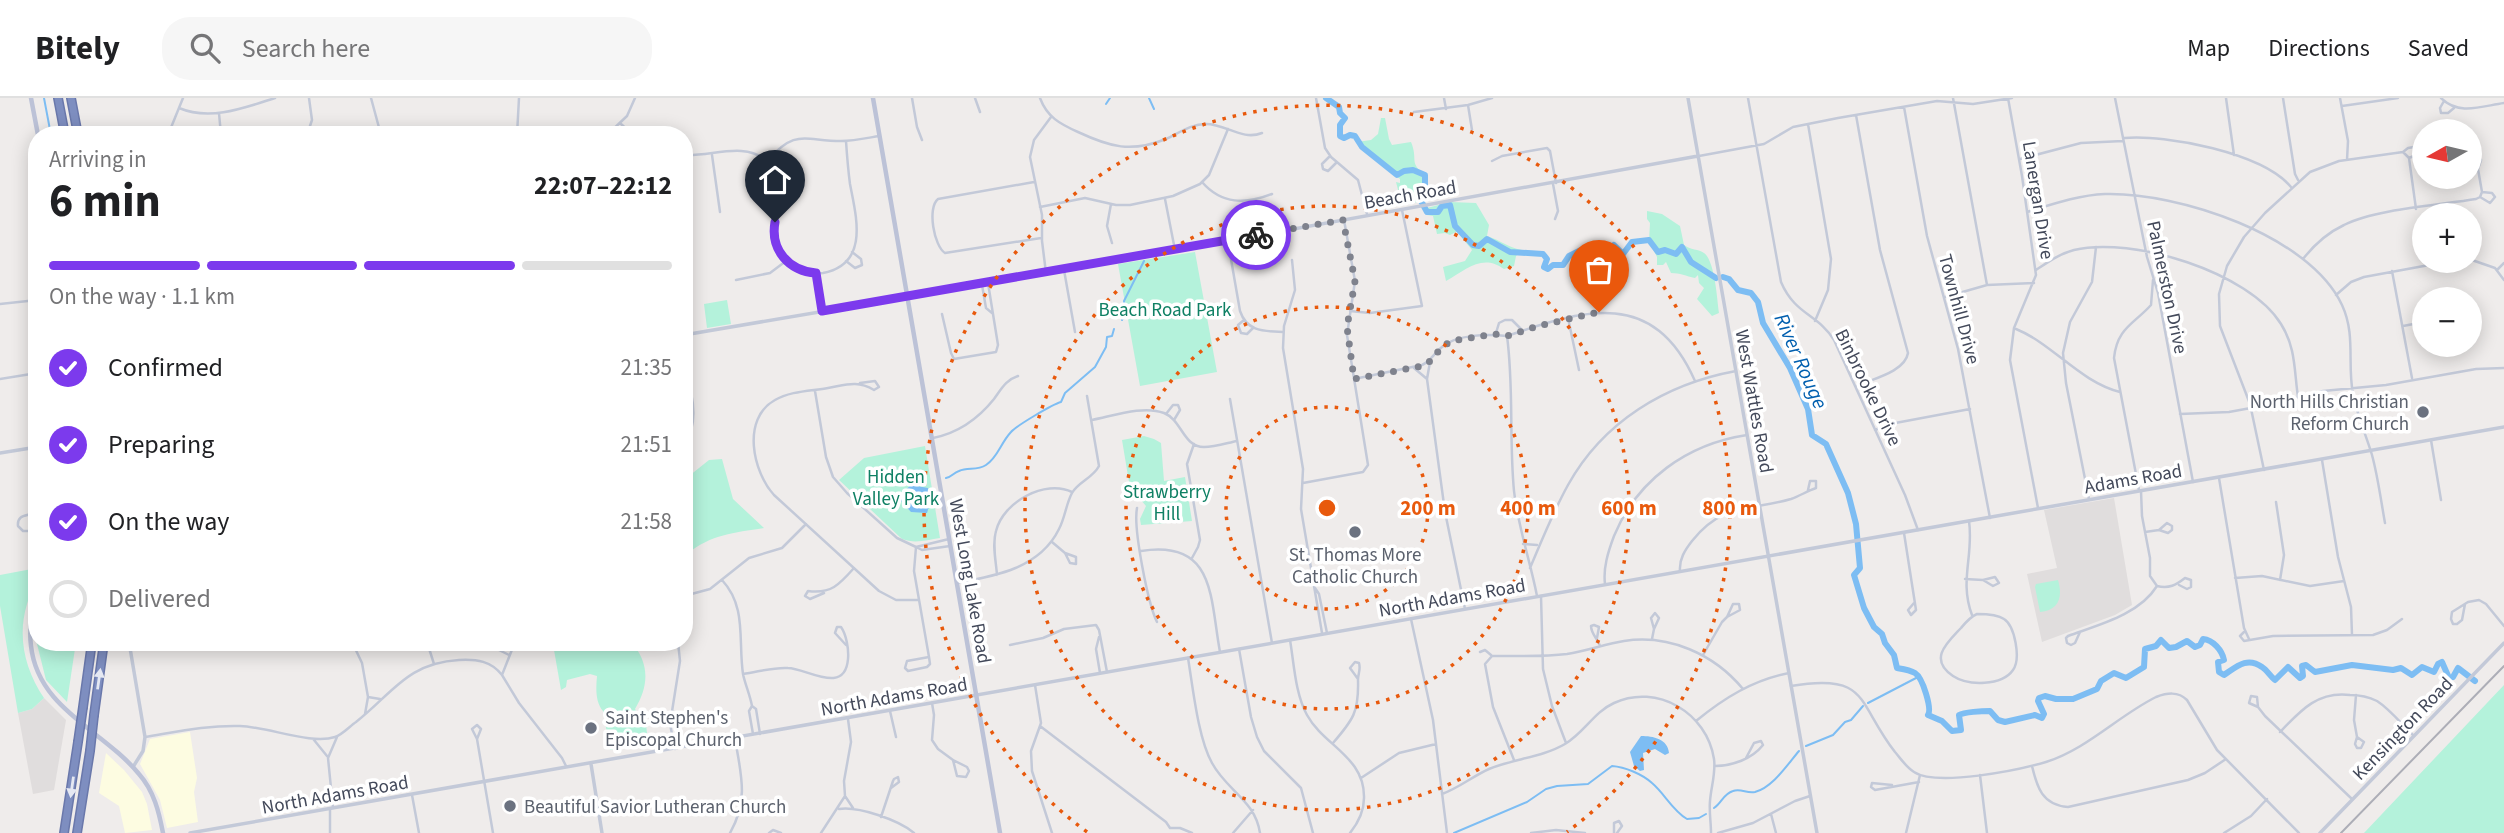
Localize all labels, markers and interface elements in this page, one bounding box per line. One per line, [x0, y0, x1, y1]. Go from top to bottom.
search box [162, 17, 652, 80]
text: Bitely [35, 25, 120, 72]
icon: search [186, 29, 224, 67]
text: Search here [242, 30, 370, 67]
text: Map [2187, 31, 2230, 66]
text: Directions [2268, 31, 2370, 66]
text: Saved [2408, 31, 2469, 66]
north arrow [2412, 119, 2482, 189]
map controls [2412, 119, 2482, 357]
street label: Lanergan Drive [2015, 139, 2060, 261]
text: Arriving in [49, 143, 147, 176]
pin [745, 150, 805, 222]
icon: home [756, 161, 794, 199]
text: 22:07–22:12 [534, 167, 672, 204]
text: 6 min [49, 169, 161, 234]
street label: Beach Road [1362, 174, 1459, 217]
courier [1221, 200, 1291, 270]
button: + [2412, 203, 2482, 273]
icon: bike [1237, 216, 1275, 254]
street label: Palmerston Drive [2139, 218, 2194, 356]
pin [1569, 240, 1629, 312]
icon: bag [1580, 251, 1618, 289]
street label: Townhill Drive [1931, 251, 1986, 367]
text: On the way · 1.1 km [49, 280, 235, 313]
button: − [2412, 287, 2482, 357]
park label: Beach Road Park [1099, 297, 1232, 324]
water label: River Rouge [1767, 308, 1835, 414]
street label: Binbrooke Drive [1828, 325, 1908, 451]
street label: West Wattles Road [1728, 327, 1779, 475]
icon: check [49, 349, 87, 387]
text: Confirmed [108, 349, 223, 386]
text: 21:35 [621, 351, 672, 384]
place label: North Hills Christian Reform Church [2250, 389, 2409, 438]
marker: North Hills Christian Reform Church [2415, 404, 2431, 420]
icon: check [49, 426, 87, 464]
text: Preparing [108, 426, 214, 463]
text: 21:51 [621, 428, 672, 461]
street label: Adams Road [2082, 458, 2184, 501]
park label: Hidden Valley Park [853, 464, 940, 513]
park label: Strawberry Hill [1123, 479, 1211, 528]
text: 200 m [1400, 493, 1456, 523]
text: 400 m [1500, 493, 1556, 523]
text: 600 m [1601, 493, 1657, 523]
text: 800 m [1702, 493, 1758, 523]
centre of rings [1315, 496, 1339, 520]
street label: West Long Lake Road [942, 497, 997, 666]
icon: check [49, 503, 87, 541]
text: On the way [108, 503, 229, 540]
text: 21:58 [621, 505, 672, 538]
marker: St. Thomas More Catholic Church [1347, 524, 1363, 540]
place label: St. Thomas More Catholic Church [1289, 542, 1421, 591]
street label: North Adams Road [1377, 572, 1528, 625]
text: Delivered [108, 580, 211, 617]
one-way arrow [94, 668, 105, 690]
street label: North Adams Road [819, 671, 970, 724]
street label: Kensington Road [2347, 671, 2460, 787]
place label: Saint Stephen's Episcopal Church [605, 705, 742, 754]
marker: Saint Stephen's Episcopal Church [583, 720, 599, 736]
street label: North Adams Road [260, 769, 411, 822]
one-way arrow [66, 777, 77, 799]
place label: Beautiful Savior Lutheran Church [524, 794, 786, 821]
marker: Beautiful Savior Lutheran Church [502, 798, 518, 814]

